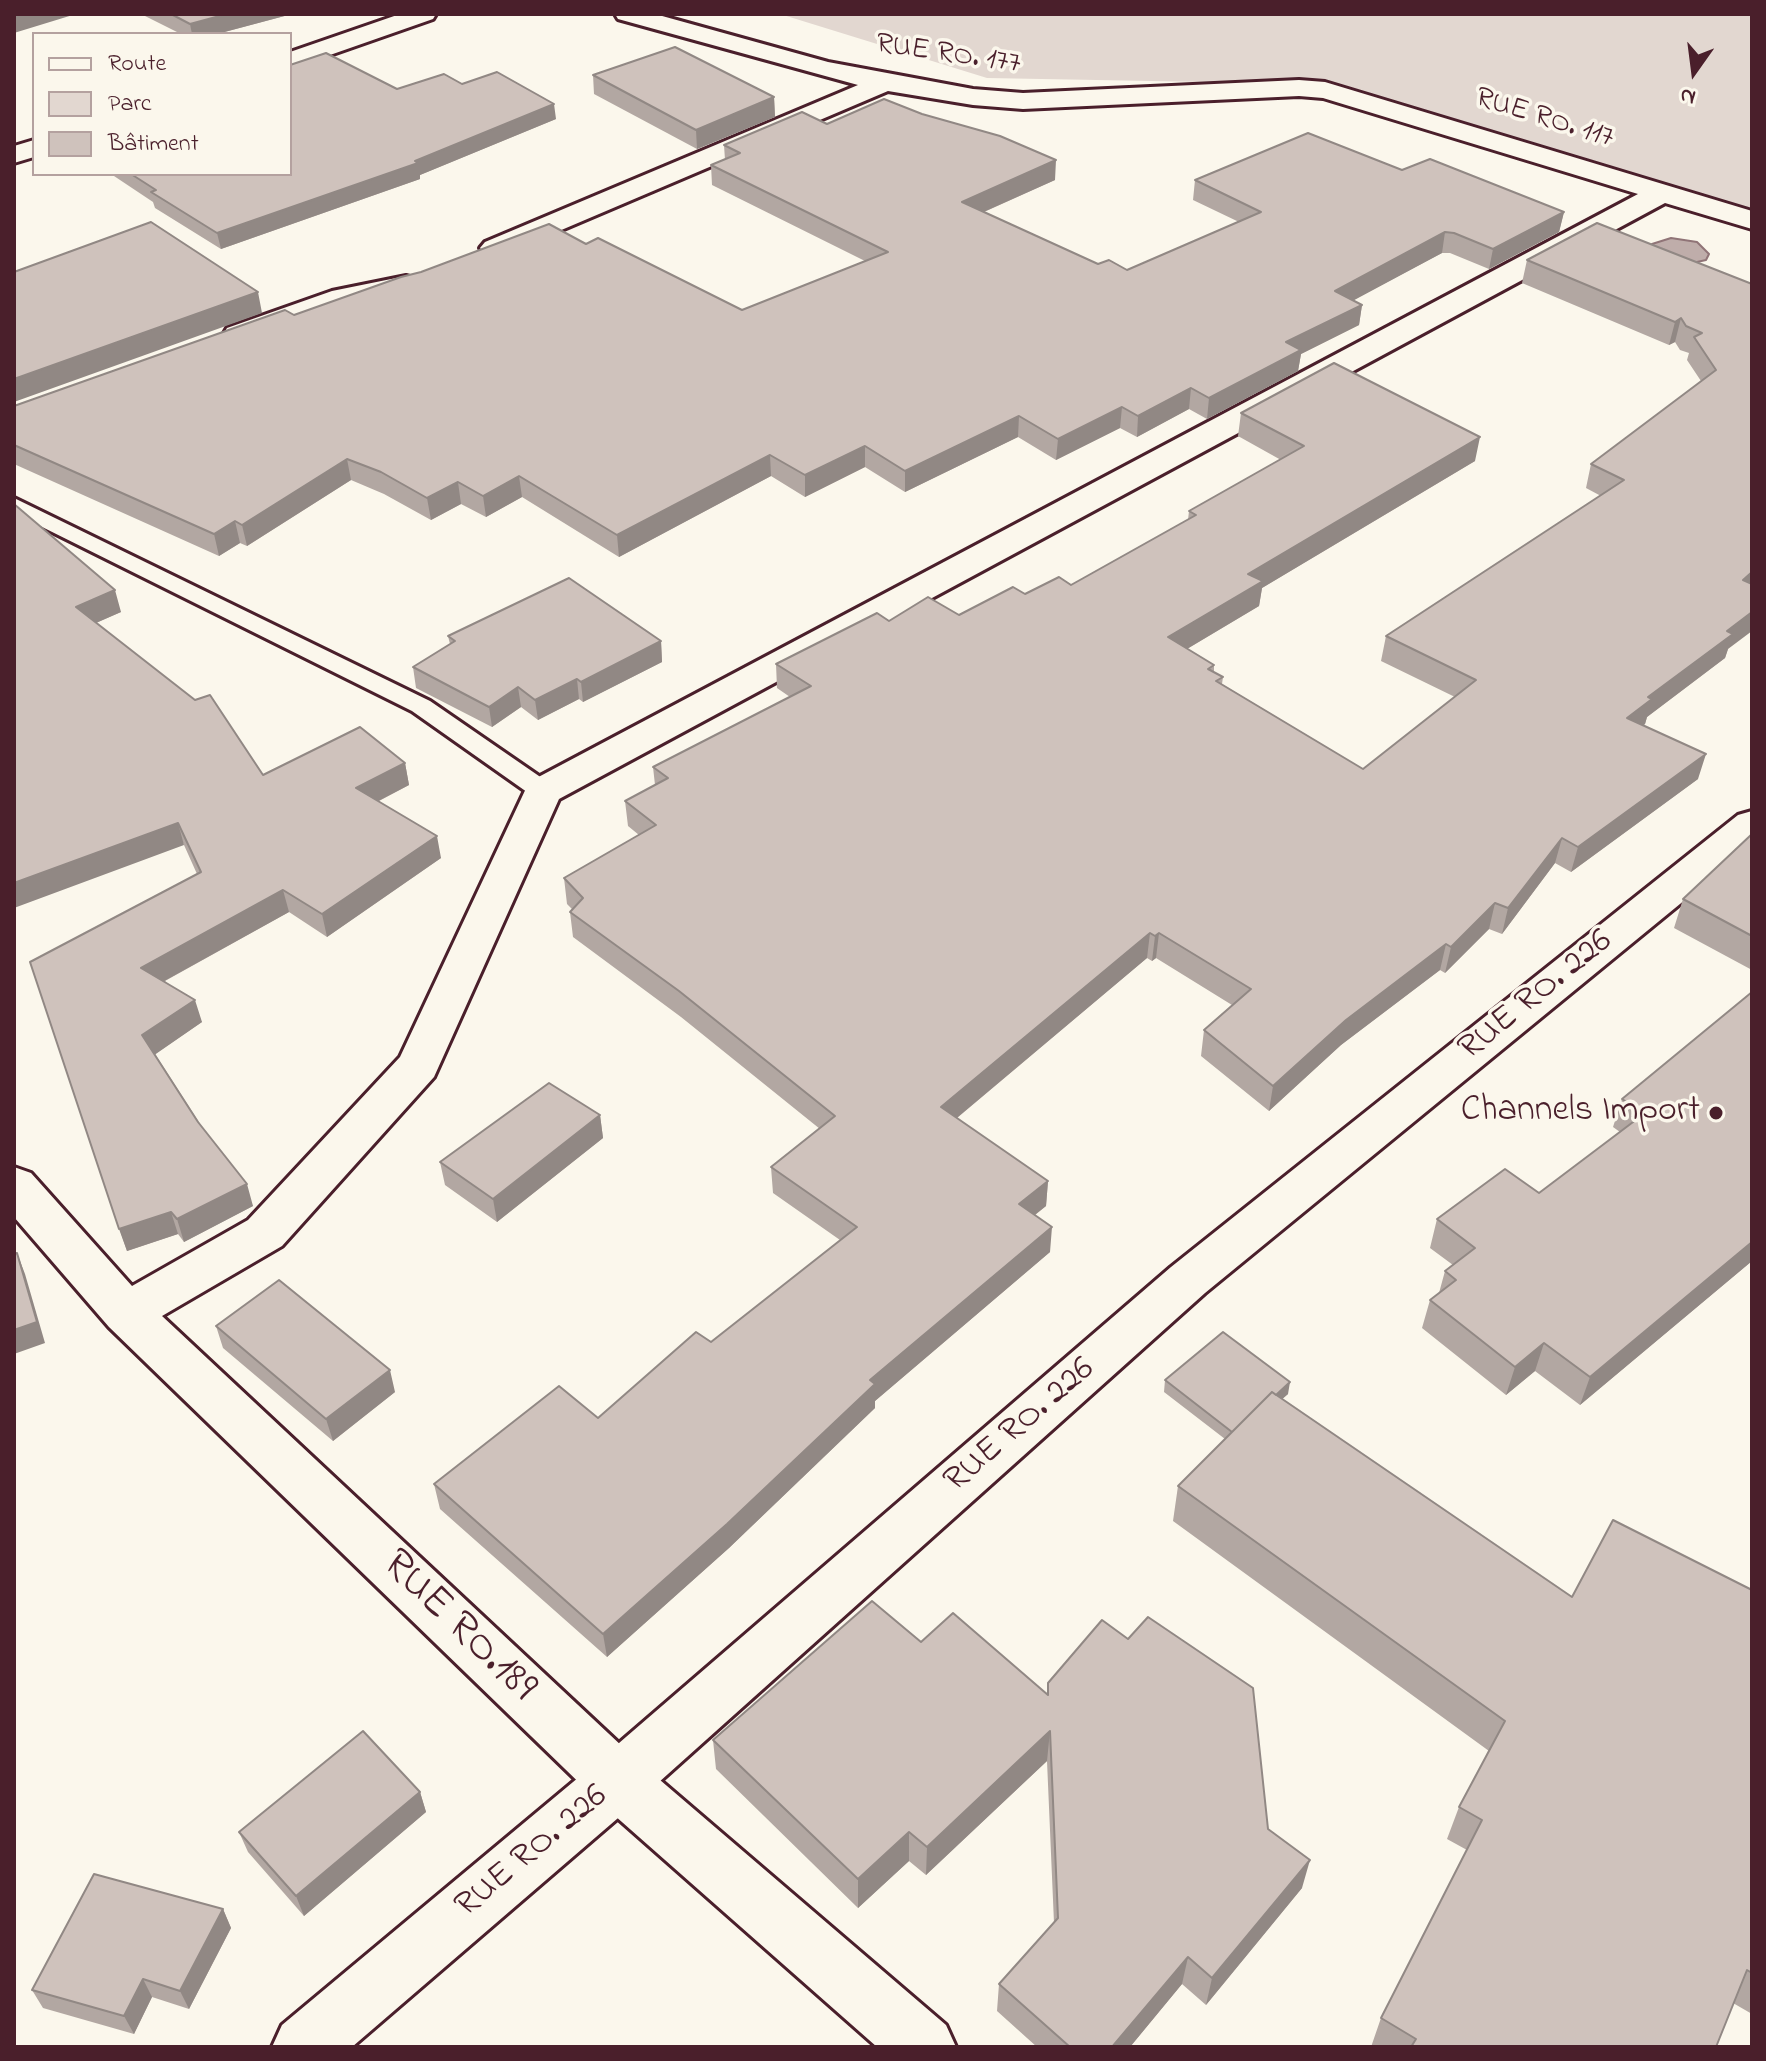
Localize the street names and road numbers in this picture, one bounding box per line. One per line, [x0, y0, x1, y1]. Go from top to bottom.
street label: RUE RO. 177 [873, 28, 1023, 84]
street label: RUE RO. 117 [1470, 82, 1618, 158]
street label: RUE RO. 226 [1451, 922, 1623, 1072]
street label: RUE RO. 226 [937, 1350, 1105, 1504]
street label: RUE RO.189 [368, 1541, 546, 1715]
street label: RUE RO. 226 [448, 1777, 618, 1929]

